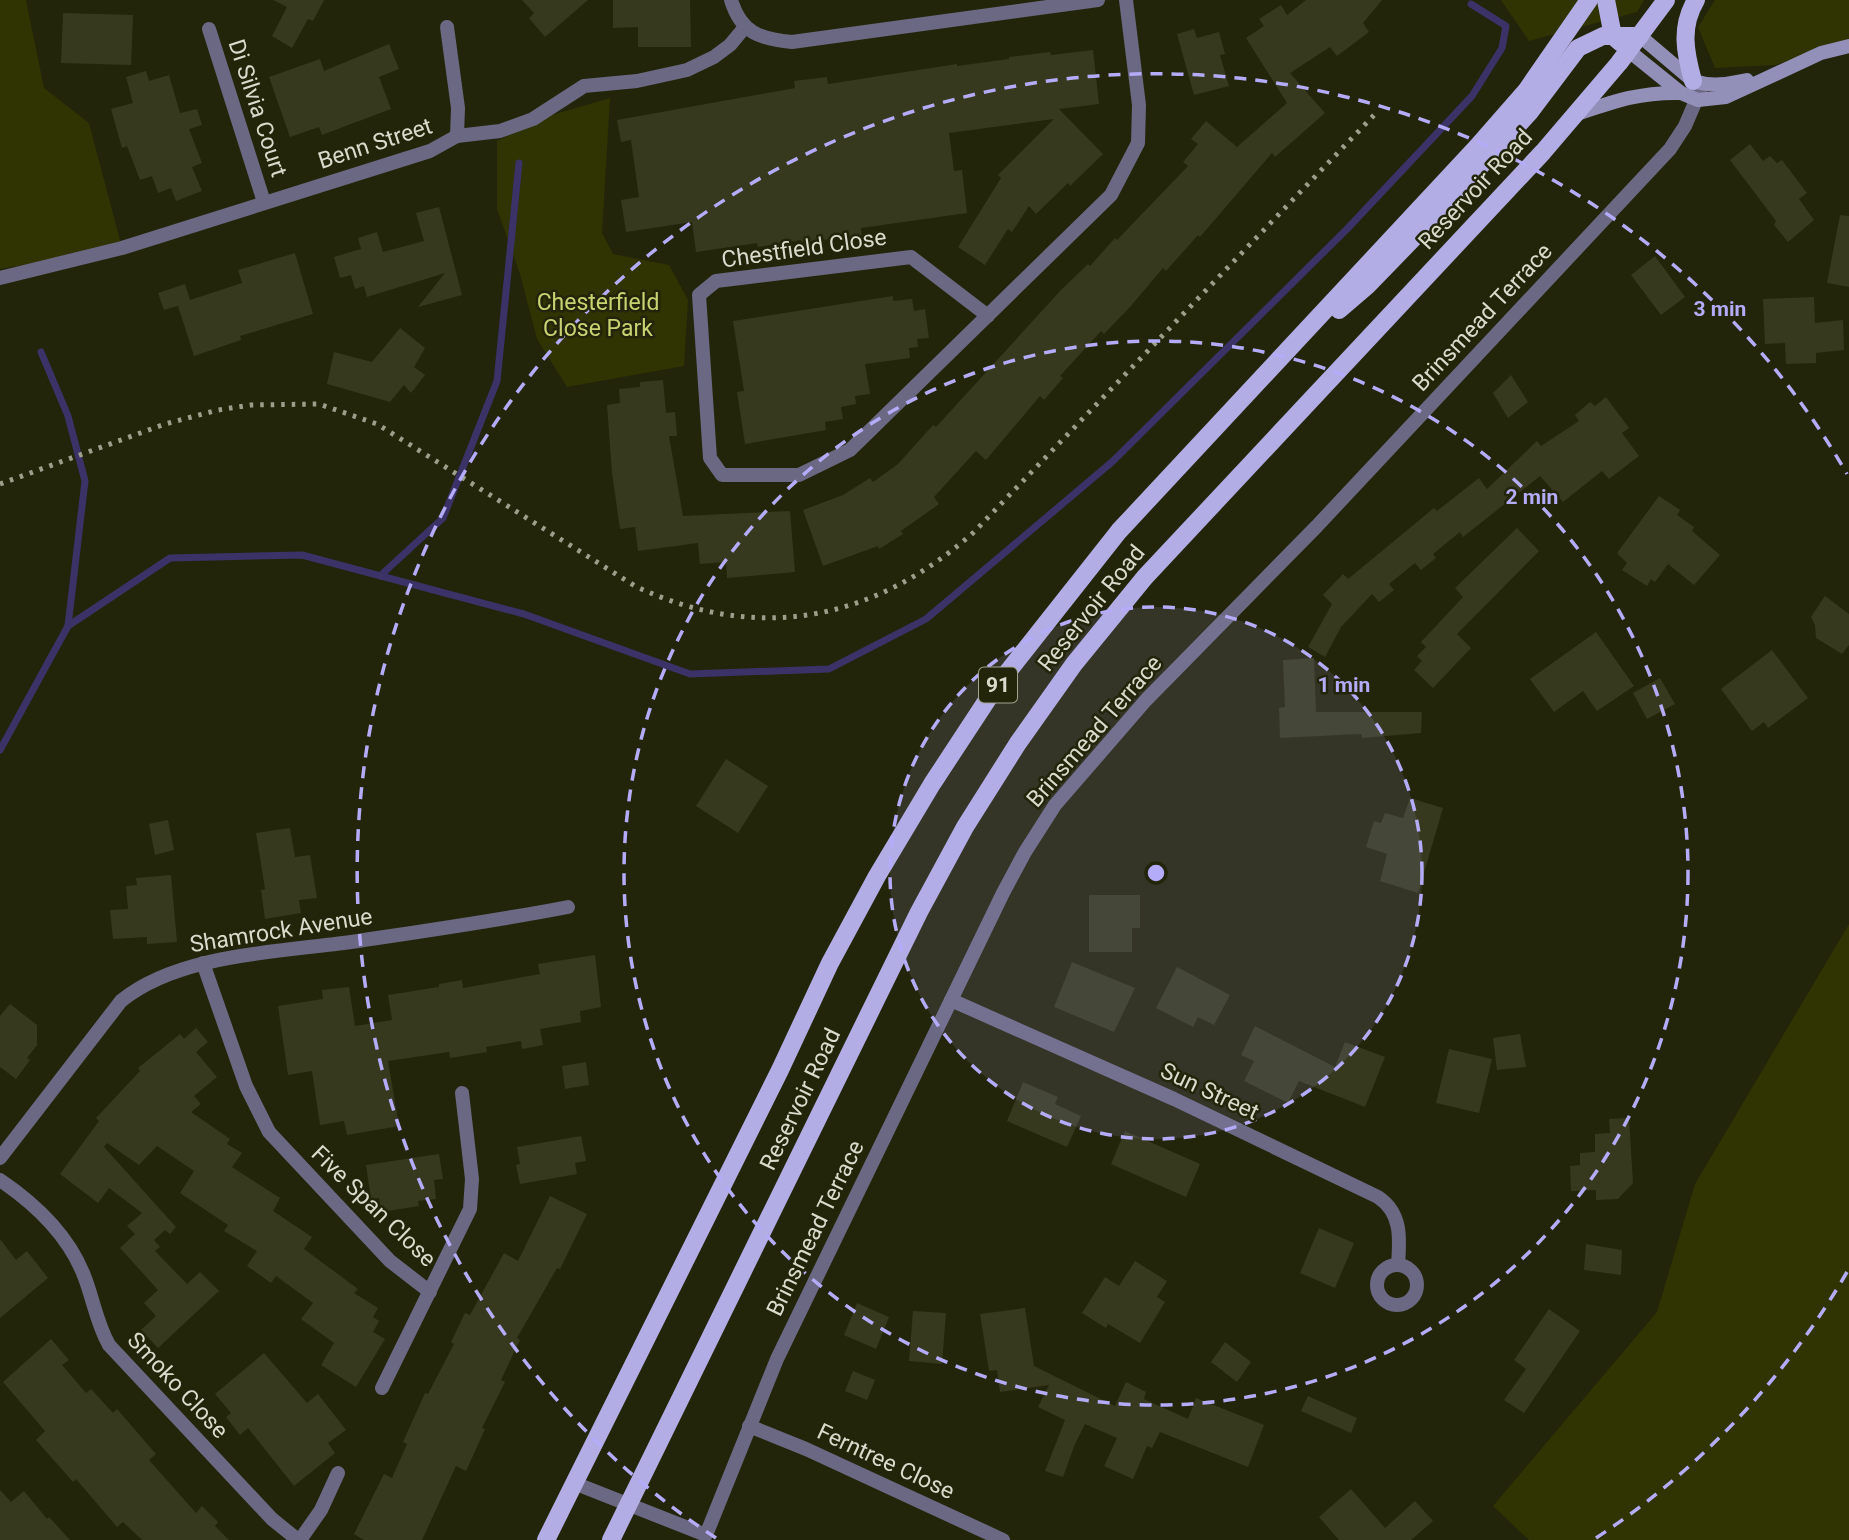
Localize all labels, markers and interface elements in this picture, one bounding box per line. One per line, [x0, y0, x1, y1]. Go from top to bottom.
street label: Di Silvia Court [223, 36, 292, 180]
street label: Benn Street [315, 112, 436, 175]
street label: Reservoir Road [1413, 124, 1538, 255]
street label: Chestfield Close [720, 224, 888, 273]
street label: Brinsmead Terrace [1407, 238, 1558, 397]
park label: Chesterfield Close Park [537, 289, 659, 342]
text: 3 min [1694, 297, 1746, 321]
text: 2 min [1506, 485, 1558, 509]
street label: Reservoir Road [1032, 540, 1150, 677]
street label: Brinsmead Terrace [1021, 650, 1168, 813]
road number: 91 [979, 668, 1017, 702]
text: 1 min [1318, 673, 1370, 697]
centre of rings [1144, 861, 1168, 885]
street label: Shamrock Avenue [188, 903, 374, 958]
street label: Reservoir Road [754, 1024, 846, 1175]
street label: Sun Street [1156, 1057, 1263, 1126]
street label: Brinsmead Terrace [761, 1136, 870, 1320]
street label: Five Span Close [306, 1140, 441, 1272]
street label: Smoko Close [122, 1327, 234, 1444]
street label: Ferntree Close [813, 1418, 959, 1505]

